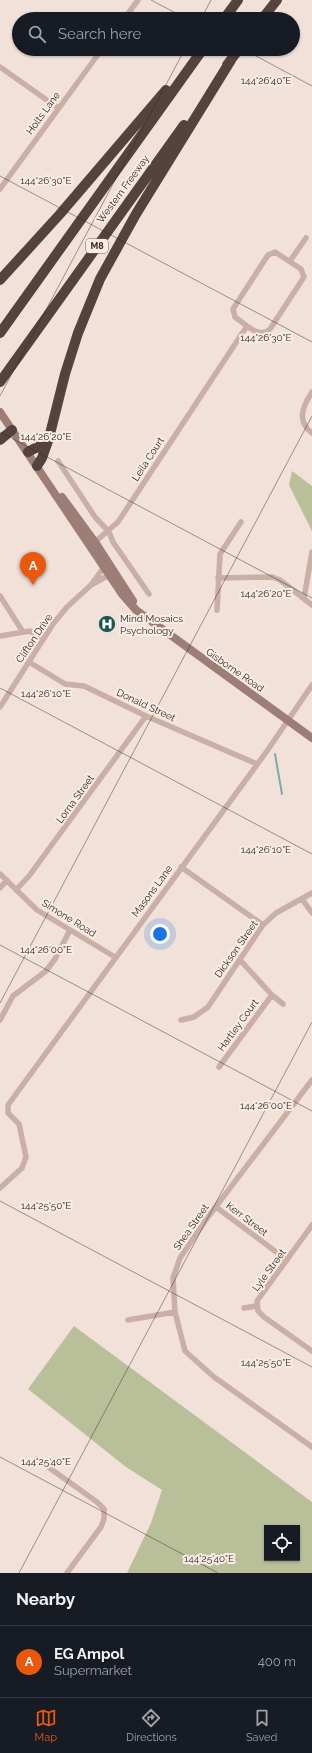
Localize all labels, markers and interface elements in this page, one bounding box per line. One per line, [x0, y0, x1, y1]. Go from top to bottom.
search box [12, 12, 300, 56]
icon: search [26, 23, 48, 45]
text: Search here [58, 25, 141, 43]
text: 144°26'40"E [241, 75, 291, 86]
street label: Holts Lane [24, 90, 62, 136]
street label: Western Freeway [95, 153, 152, 225]
text: 144°26'30"E [20, 175, 72, 186]
road number: M8 [86, 239, 108, 253]
text: 144°26'30"E [240, 332, 292, 343]
text: 144°26'20"E [20, 431, 72, 442]
street label: Leila Court [130, 434, 167, 483]
pin: A [20, 552, 46, 585]
text: 144°26'20"E [240, 588, 292, 599]
street label: Clifton Drive [14, 611, 54, 665]
place label: Mind Mosaics Psychology [120, 613, 183, 636]
hospital icon: Mind Mosaics Psychology [97, 614, 117, 634]
street label: Gisborne Road [204, 646, 266, 694]
street label: Donald Street [115, 687, 178, 724]
text: 144°26'10"E [21, 688, 71, 699]
street label: Lorna Street [54, 772, 97, 825]
text: 144°26'10"E [241, 844, 291, 855]
street label: Masons Lane [130, 863, 174, 919]
street label: Simone Road [40, 897, 98, 939]
street label: Dickson Street [212, 918, 260, 980]
your location [150, 924, 170, 944]
text: 144°26'00"E [20, 944, 72, 955]
street label: Hartley Court [216, 996, 261, 1053]
text: 144°26'00"E [240, 1100, 292, 1111]
text: 144°25'50"E [21, 1200, 71, 1211]
street label: Kerr Street [224, 1200, 270, 1239]
street label: Shea Street [171, 1201, 211, 1252]
street label: Lyle Street [250, 1246, 288, 1293]
text: 144°25'50"E [241, 1357, 291, 1368]
text: 144°25'40"E [21, 1456, 71, 1467]
map controls [264, 1525, 300, 1561]
button: locate [264, 1525, 300, 1561]
text: 144°25'40"E [184, 1553, 234, 1564]
text: Nearby [16, 1589, 75, 1609]
text: EG Ampol [54, 1645, 124, 1663]
text: A [25, 1654, 33, 1669]
text: 400 m [258, 1654, 296, 1669]
text: Supermarket [54, 1663, 132, 1678]
tab: Map [35, 1707, 57, 1744]
tab: Directions [126, 1707, 177, 1744]
tab: Saved [246, 1707, 277, 1744]

